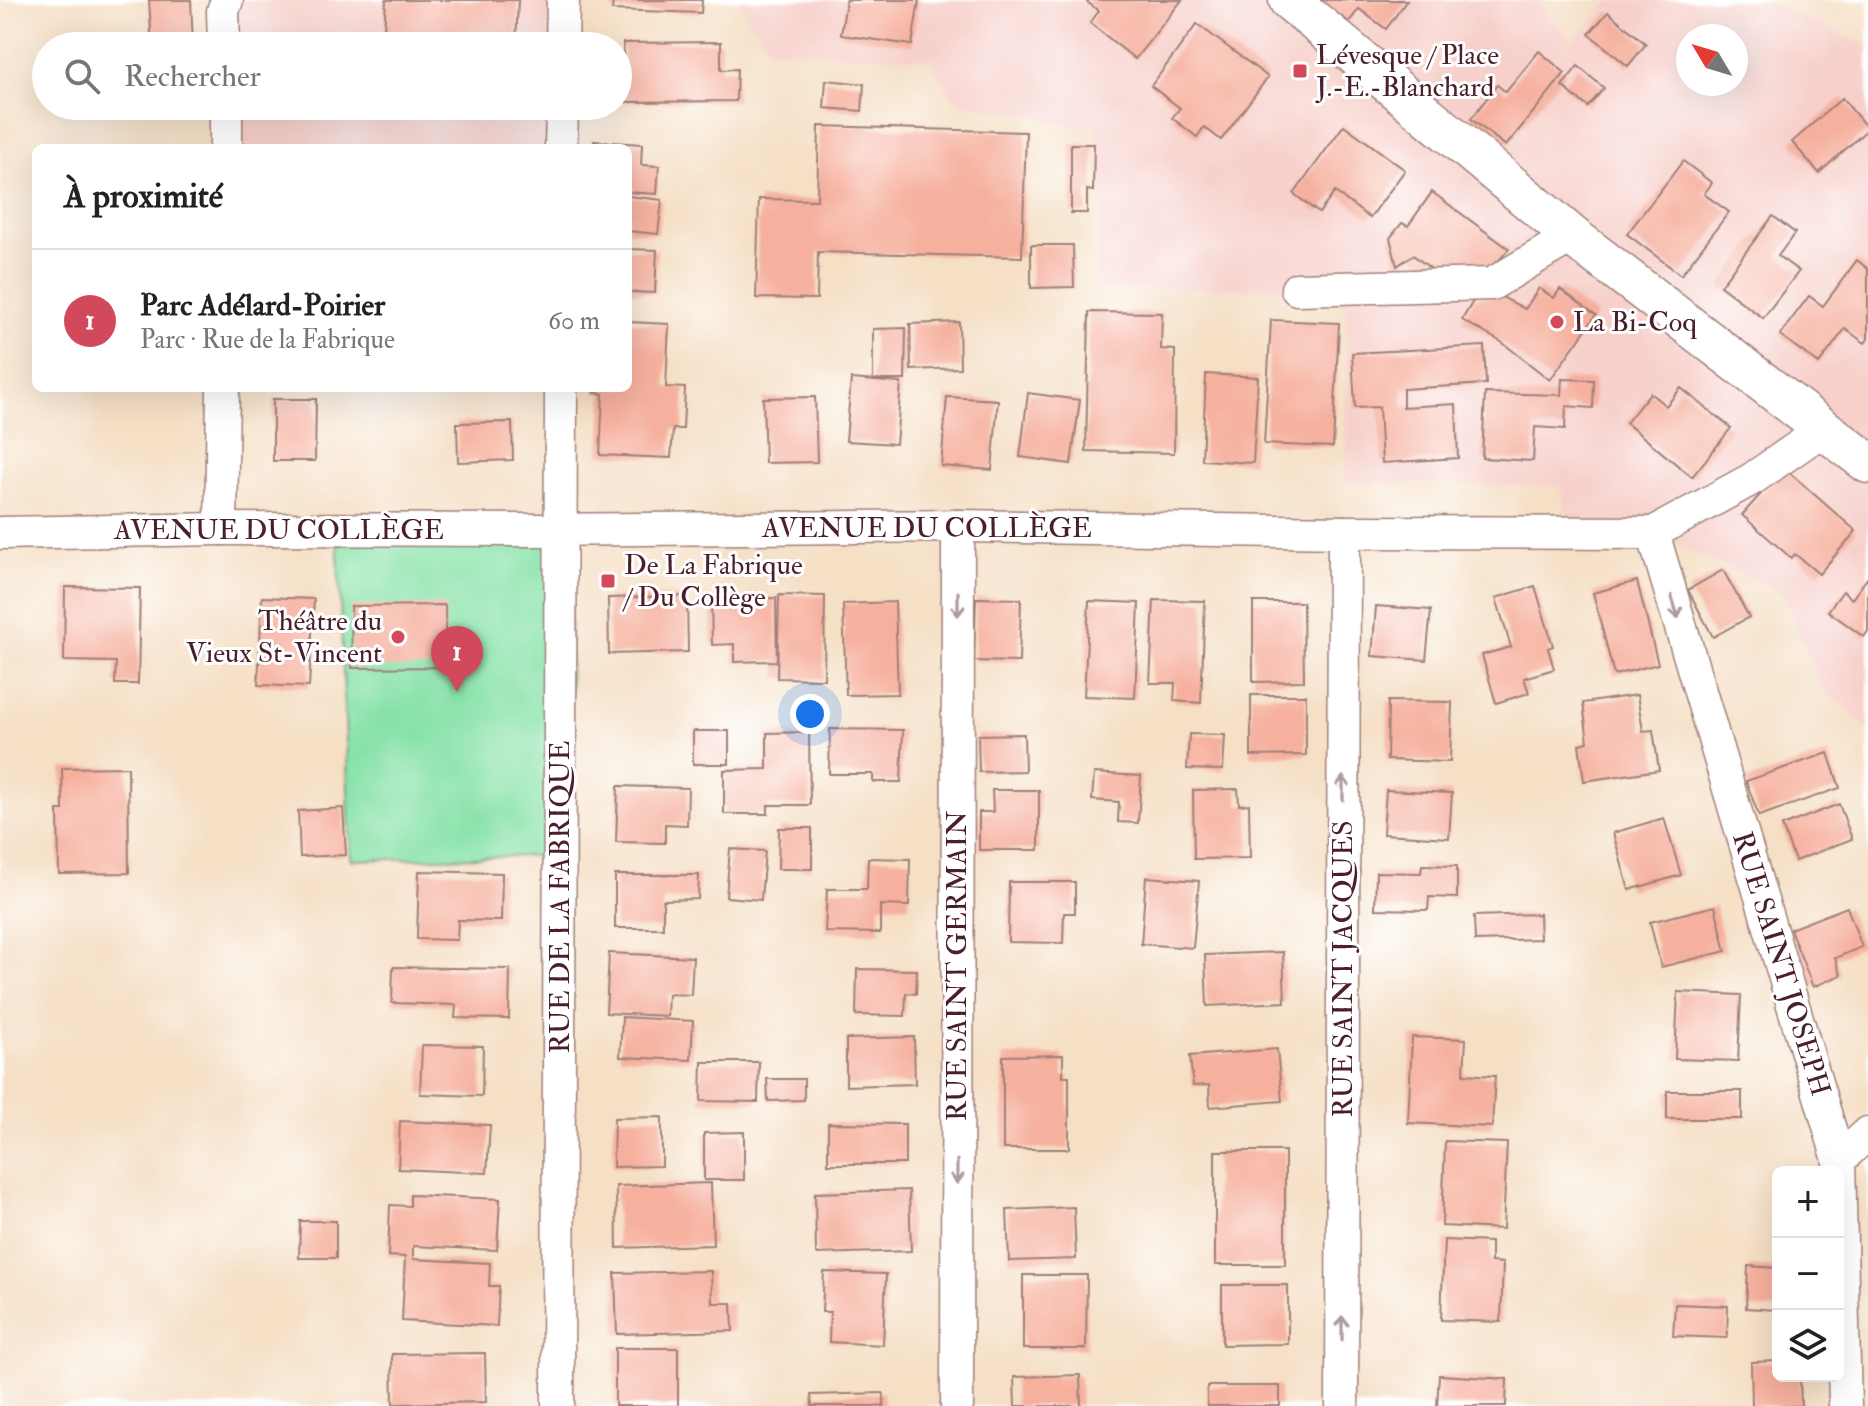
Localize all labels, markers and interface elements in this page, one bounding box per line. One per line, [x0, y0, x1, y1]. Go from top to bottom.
north arrow [1676, 24, 1748, 96]
search box [32, 32, 632, 120]
place label: Lévesque / Place J.-E.-Blanchard [1315, 38, 1499, 105]
icon: search [60, 54, 104, 98]
text: Rechercher [124, 58, 261, 95]
marker: Lévesque / Place J.-E.-Blanchard [1291, 62, 1309, 80]
text: À proximité [64, 175, 223, 218]
text: Parc Adélard-Poirier [140, 287, 385, 324]
text: 1 [85, 305, 95, 337]
text: 60 m [548, 305, 600, 337]
place label: La Bi-Coq [1573, 305, 1697, 340]
marker: La Bi-Coq [1548, 313, 1566, 331]
text: Parc · Rue de la Fabrique [140, 324, 395, 356]
street label: AVENUE DU COLLÈGE [761, 511, 1092, 546]
street label: AVENUE DU COLLÈGE [113, 513, 444, 548]
place label: De La Fabrique / Du Collège [622, 548, 803, 615]
marker: De La Fabrique / Du Collège [599, 572, 617, 590]
one-way arrow [950, 590, 966, 617]
one-way arrow [1668, 594, 1683, 620]
place label: Théâtre du Vieux St-Vincent [186, 604, 382, 671]
pin: 1 [431, 626, 483, 692]
marker: Théâtre du Vieux St-Vincent [389, 628, 407, 646]
your location [790, 694, 830, 734]
street label: RUE DE LA FABRIQUE [543, 741, 578, 1053]
one-way arrow [1335, 775, 1351, 802]
street label: RUE SAINT GERMAIN [940, 811, 975, 1121]
street label: RUE SAINT JACQUES [1326, 820, 1361, 1118]
street label: RUE SAINT JOSEPH [1724, 828, 1838, 1100]
one-way arrow [949, 1158, 965, 1185]
map controls [1772, 1166, 1844, 1382]
button: + [1772, 1166, 1844, 1238]
button: − [1772, 1238, 1844, 1310]
button: layers [1772, 1310, 1844, 1382]
one-way arrow [1334, 1315, 1350, 1342]

